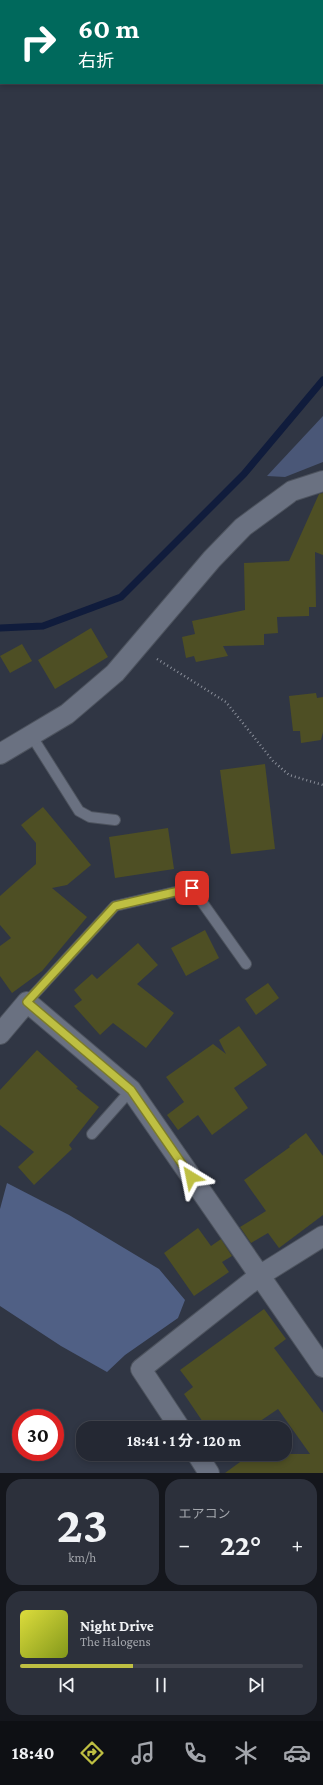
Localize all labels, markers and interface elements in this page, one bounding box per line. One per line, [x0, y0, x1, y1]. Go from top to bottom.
text: 60 m [78, 13, 139, 44]
icon: right [12, 16, 64, 68]
text: 右折 [78, 51, 114, 71]
pin [175, 871, 209, 905]
icon: arrive [181, 877, 203, 899]
position arrow [170, 1156, 212, 1198]
speed limit sign: 30 [12, 1409, 64, 1461]
text: 18:41 · 1 分 · 120 m [127, 1433, 241, 1449]
text: 23 [56, 1495, 108, 1553]
text: エアコン [179, 1506, 231, 1521]
text: 22° [220, 1528, 261, 1561]
text: − [179, 1532, 190, 1557]
text: + [291, 1532, 303, 1557]
text: km/h [68, 1550, 96, 1565]
text: Night Drive [80, 1618, 154, 1634]
text: The Halogens [80, 1634, 151, 1649]
icon: previous [56, 1674, 78, 1696]
icon: pause [150, 1674, 172, 1696]
icon: next [245, 1674, 267, 1696]
icon: directions [78, 1739, 106, 1767]
icon: music [129, 1739, 157, 1767]
icon: phone [181, 1739, 209, 1767]
icon: climate [232, 1739, 260, 1767]
icon: car [283, 1739, 311, 1767]
text: 18:40 [12, 1743, 55, 1763]

